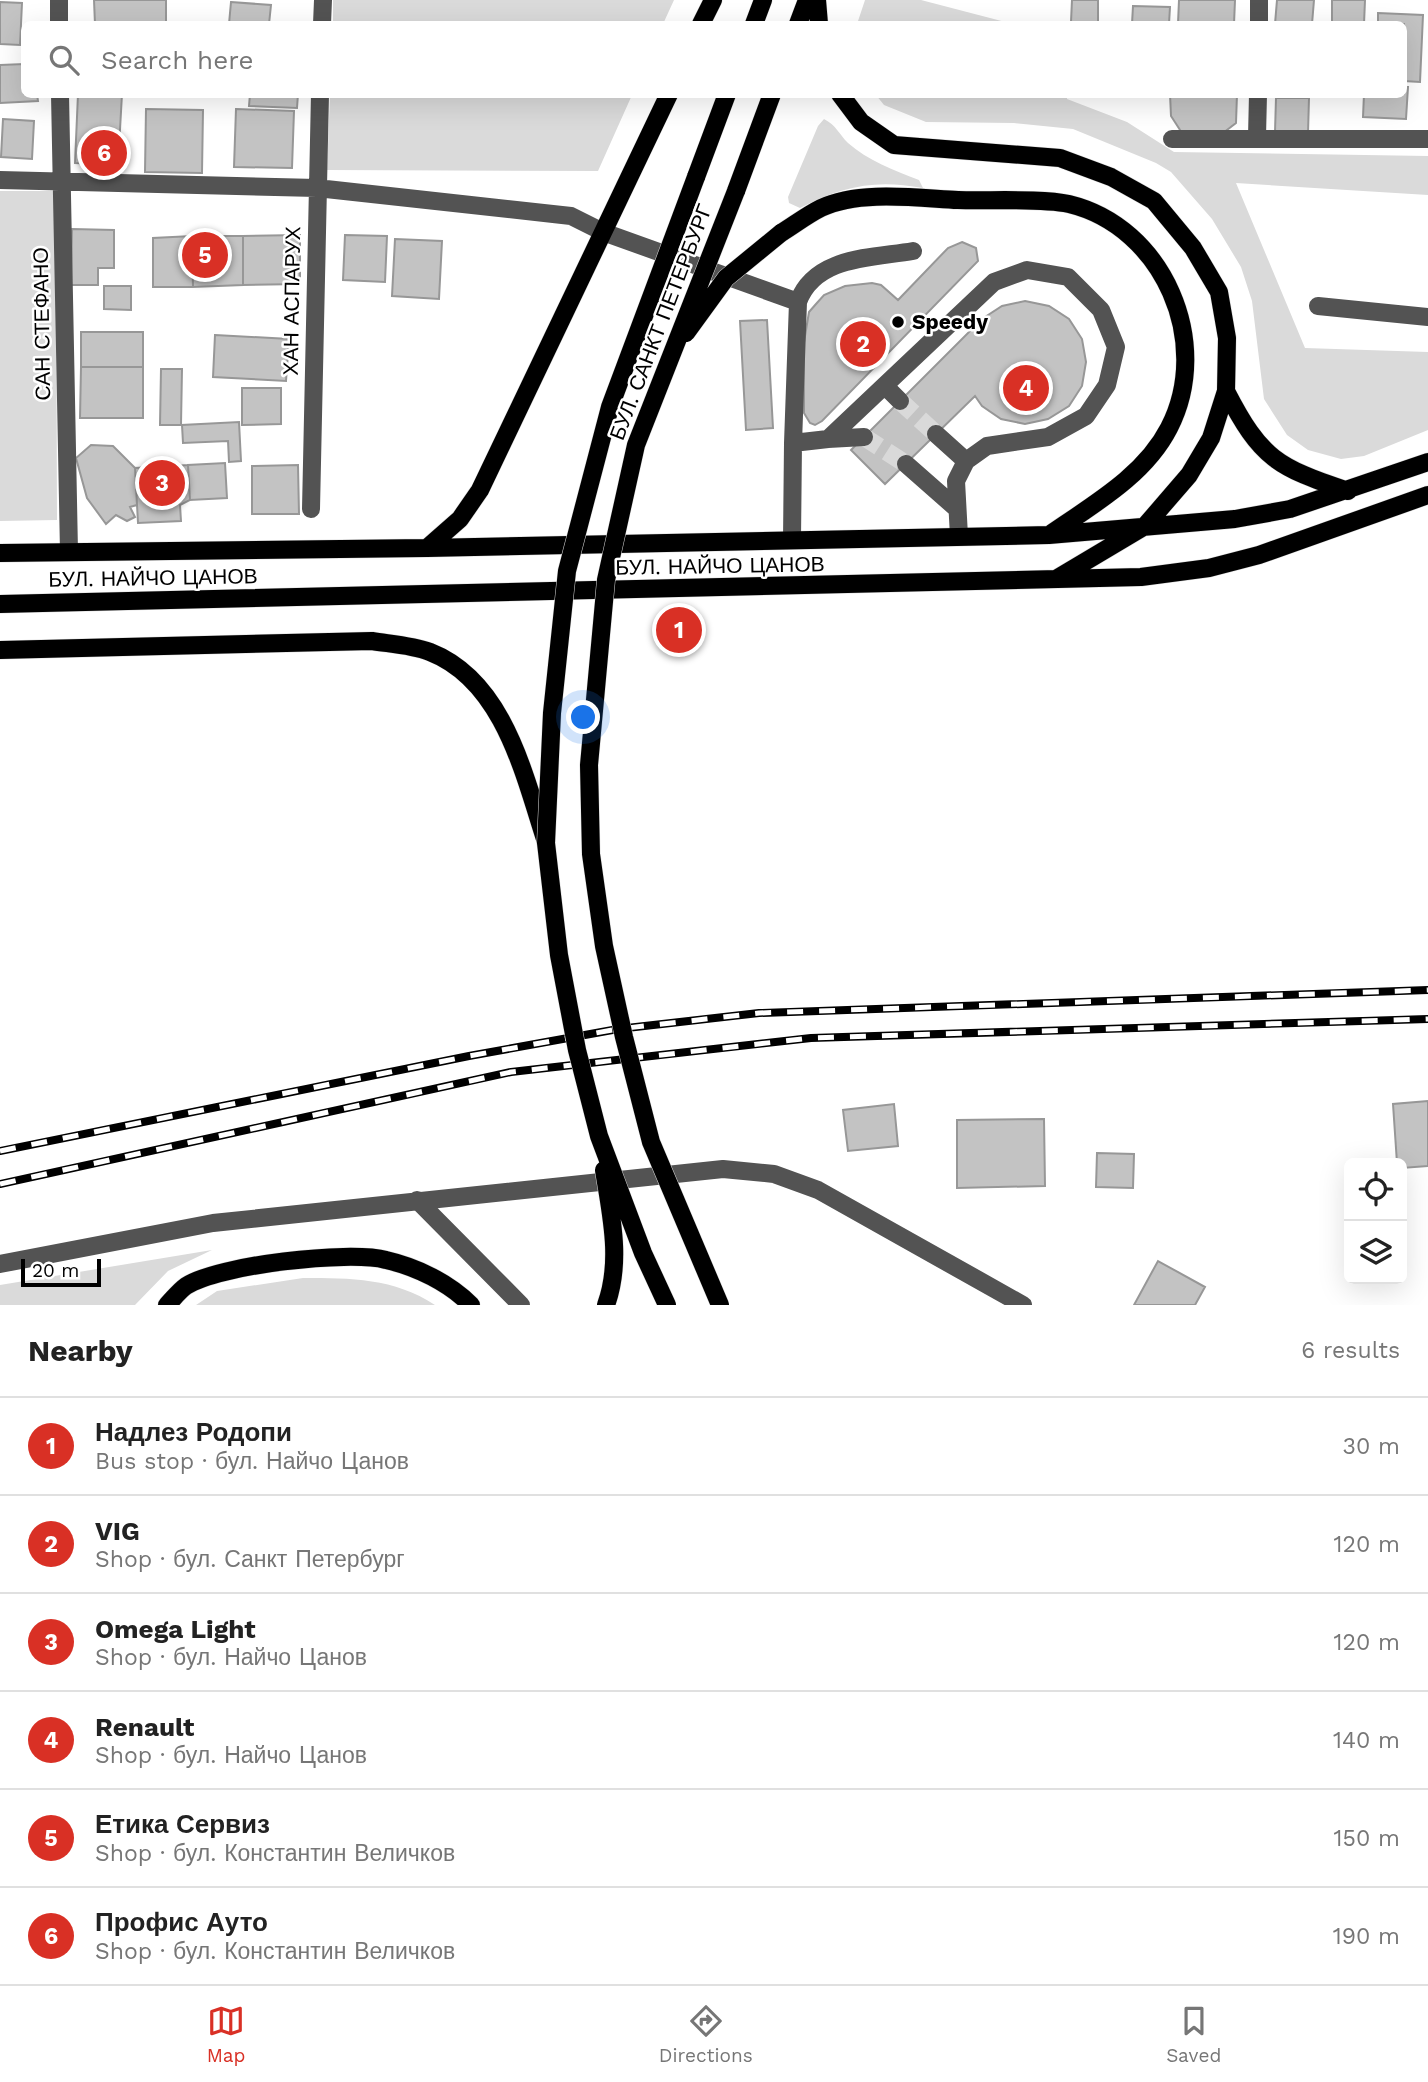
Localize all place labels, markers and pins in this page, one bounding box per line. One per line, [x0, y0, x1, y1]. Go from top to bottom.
pin: 6 [81, 127, 127, 179]
pin: 5 [182, 229, 228, 281]
place label: Speedy [912, 309, 988, 334]
marker: Speedy [890, 314, 906, 330]
pin: 2 [840, 318, 886, 370]
pin: 4 [1003, 362, 1049, 414]
pin: 3 [139, 457, 185, 509]
pin: 1 [656, 604, 702, 656]

